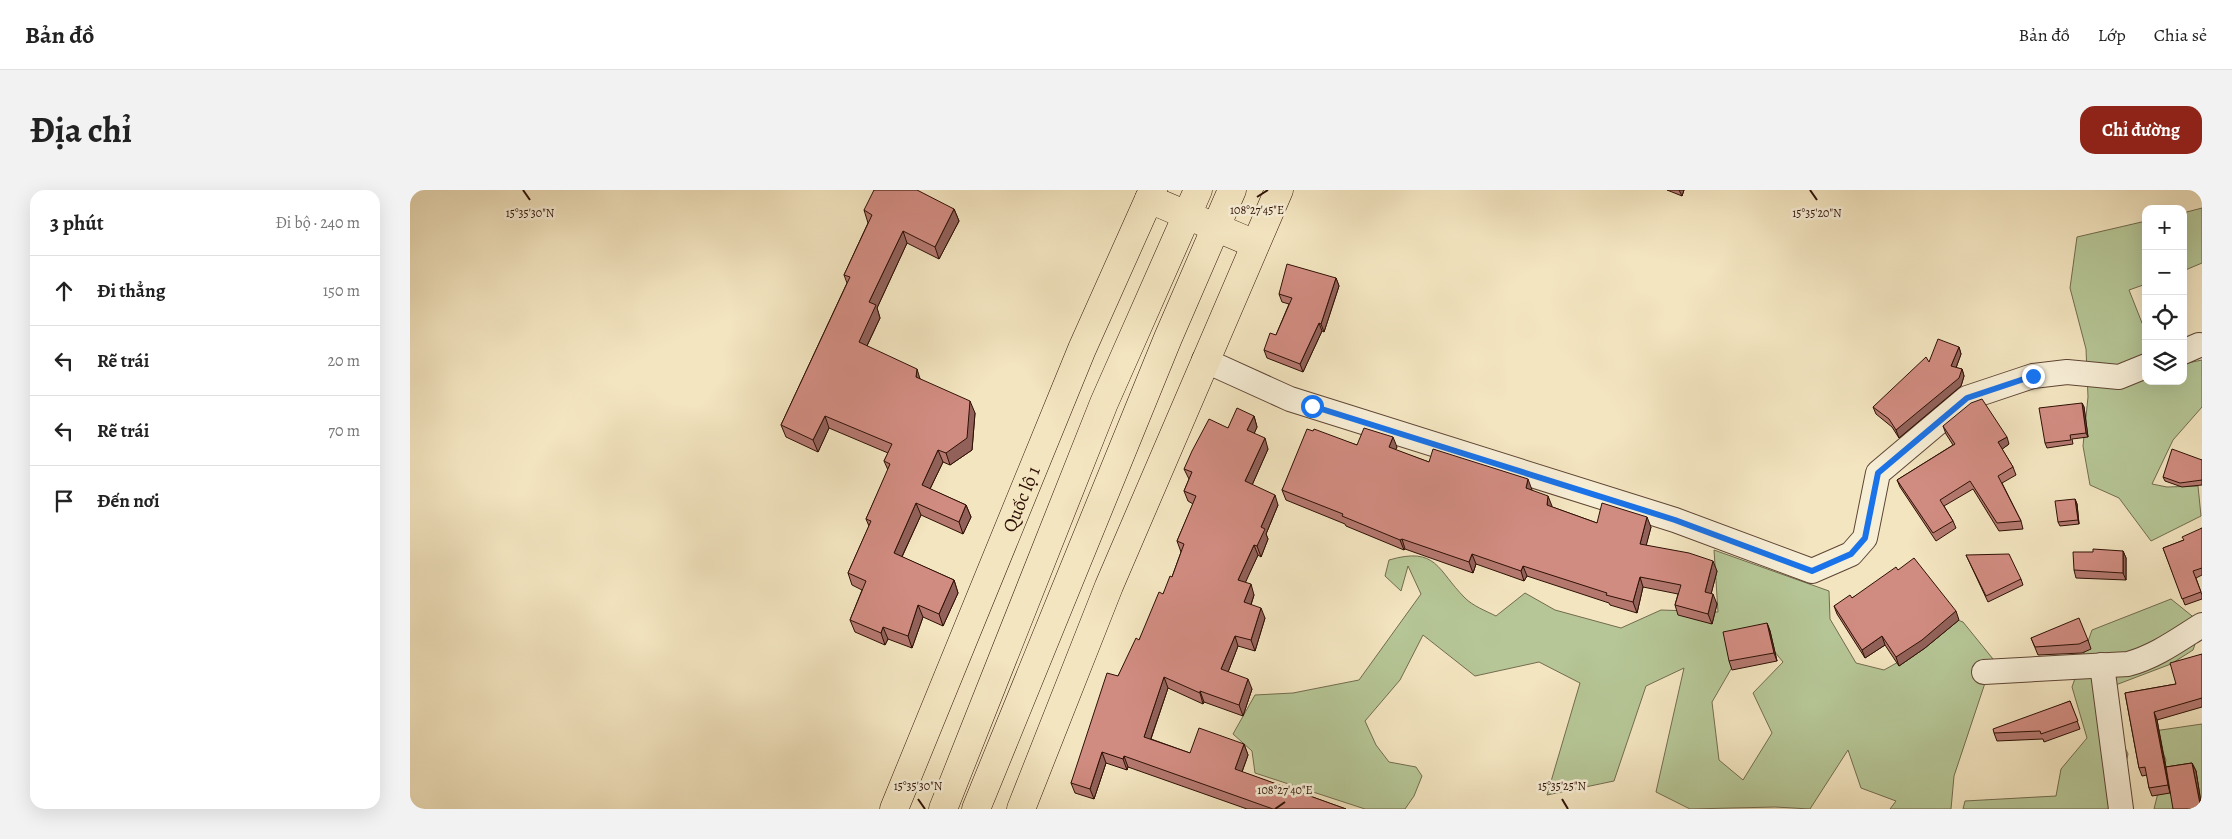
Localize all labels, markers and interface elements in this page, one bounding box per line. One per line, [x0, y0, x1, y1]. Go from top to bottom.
text: Bản đồ [25, 19, 94, 51]
text: Bản đồ [2019, 23, 2070, 47]
text: Lớp [2098, 23, 2126, 47]
text: Chia sẻ [2154, 23, 2207, 47]
text: Địa chỉ [30, 106, 132, 154]
button: Chỉ đường [2080, 106, 2202, 154]
text: 108°27'45"E [1230, 202, 1284, 218]
text: 15°35'30"N [506, 205, 555, 221]
text: 15°35'20"N [1792, 205, 1842, 221]
map controls [2142, 205, 2187, 385]
button: + [2142, 205, 2187, 250]
text: 3 phút [50, 209, 104, 237]
text: Đi bộ · 240 m [275, 212, 360, 234]
button: − [2142, 250, 2187, 295]
icon: ahead [50, 277, 78, 305]
text: Đi thẳng [97, 278, 165, 304]
text: 150 m [323, 280, 360, 302]
button: locate [2142, 295, 2187, 340]
button: layers [2142, 340, 2187, 385]
icon: left [50, 347, 78, 375]
text: Rẽ trái [97, 348, 149, 374]
text: 20 m [327, 350, 360, 372]
route end [2022, 365, 2045, 388]
route start [1301, 395, 1324, 418]
icon: left [50, 417, 78, 445]
text: Rẽ trái [97, 418, 149, 444]
text: 70 m [328, 420, 360, 442]
street label: Quốc lộ 1 [997, 462, 1047, 536]
icon: arrive [50, 487, 78, 515]
text: Đến nơi [97, 488, 159, 514]
text: 15°35'30"N [894, 778, 943, 794]
text: 15°35'25"N [1538, 778, 1586, 794]
text: 108°27'40"E [1257, 782, 1313, 798]

